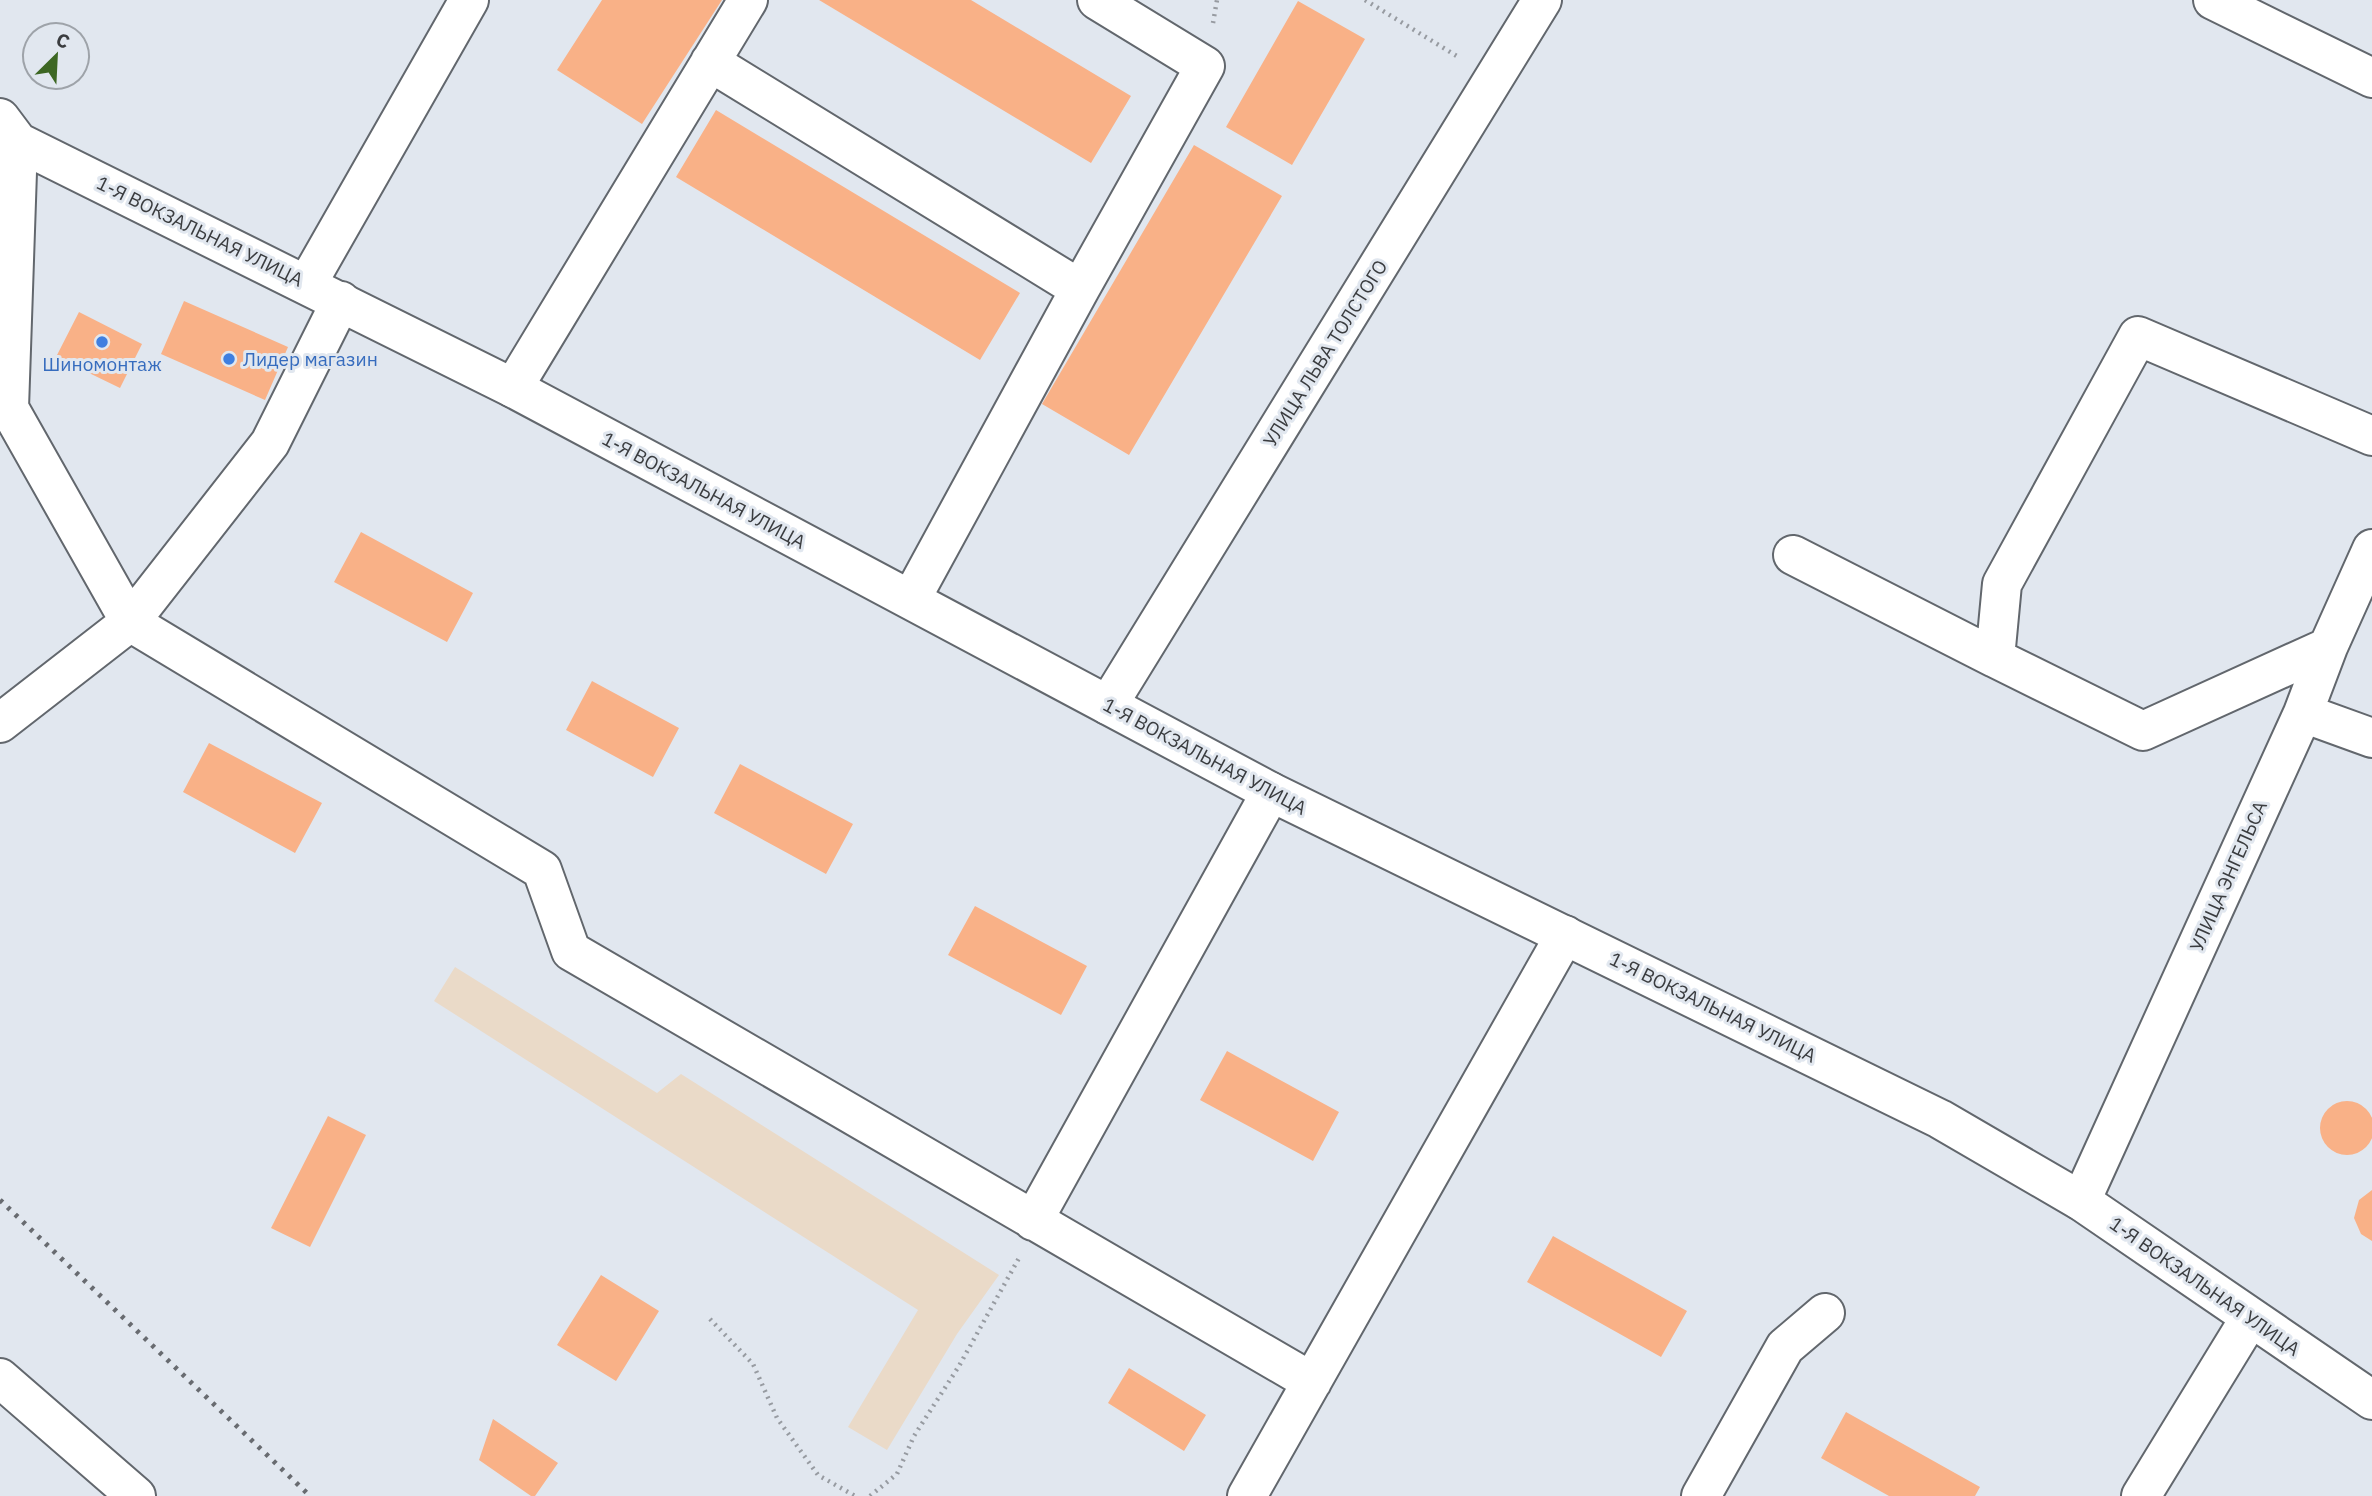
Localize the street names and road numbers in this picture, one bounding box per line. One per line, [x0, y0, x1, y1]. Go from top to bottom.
street label: 1-Я ВОКЗАЛЬНАЯ УЛИЦА [93, 170, 307, 292]
street label: УЛИЦА ЛЬВА ТОЛСТОГО [1258, 255, 1392, 451]
street label: 1-Я ВОКЗАЛЬНАЯ УЛИЦА [598, 426, 810, 554]
street label: 1-Я ВОКЗАЛЬНАЯ УЛИЦА [1099, 692, 1311, 820]
street label: УЛИЦА ЭНГЕЛЬСА [2184, 797, 2272, 955]
street label: 1-Я ВОКЗАЛЬНАЯ УЛИЦА [1606, 946, 1820, 1068]
street label: 1-Я ВОКЗАЛЬНАЯ УЛИЦА [2105, 1211, 2305, 1361]

